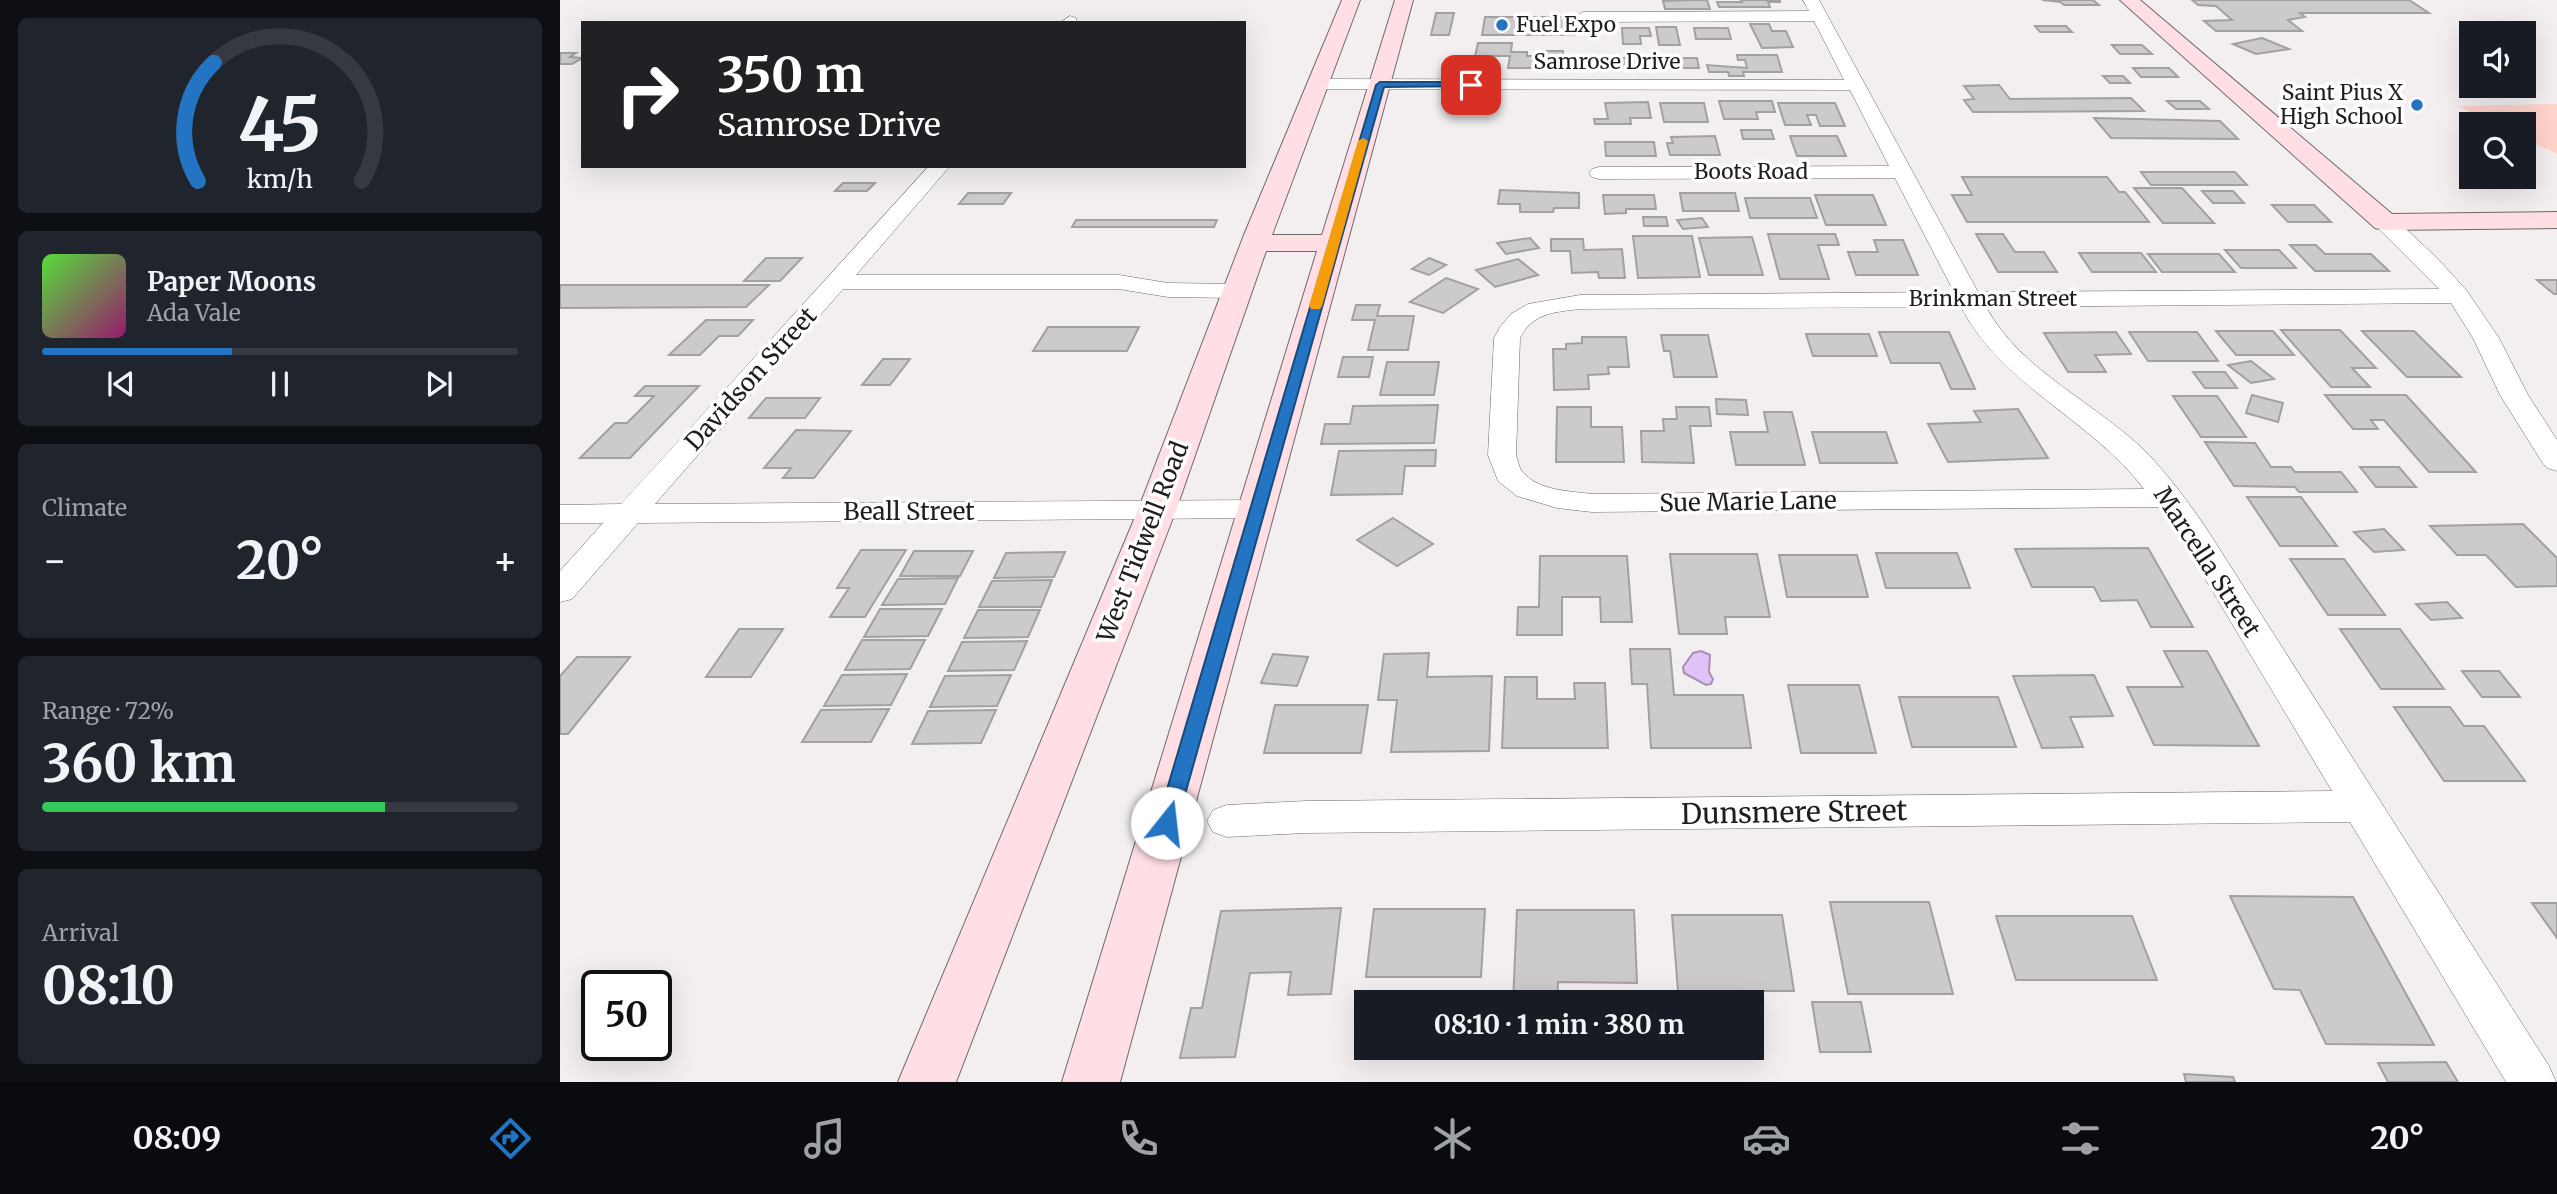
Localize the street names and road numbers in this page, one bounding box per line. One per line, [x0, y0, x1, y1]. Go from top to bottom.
street label: Samrose Drive [1534, 48, 1680, 75]
street label: Boots Road [1694, 158, 1808, 185]
street label: Brinkman Street [1909, 285, 2077, 312]
street label: Davidson Street [678, 300, 824, 457]
street label: West Tidwell Road [1090, 437, 1195, 648]
street label: Marcella Street [2147, 481, 2268, 643]
street label: Sue Marie Lane [1659, 484, 1837, 519]
street label: Beall Street [843, 496, 975, 527]
street label: Dunsmere Street [1680, 792, 1908, 832]

